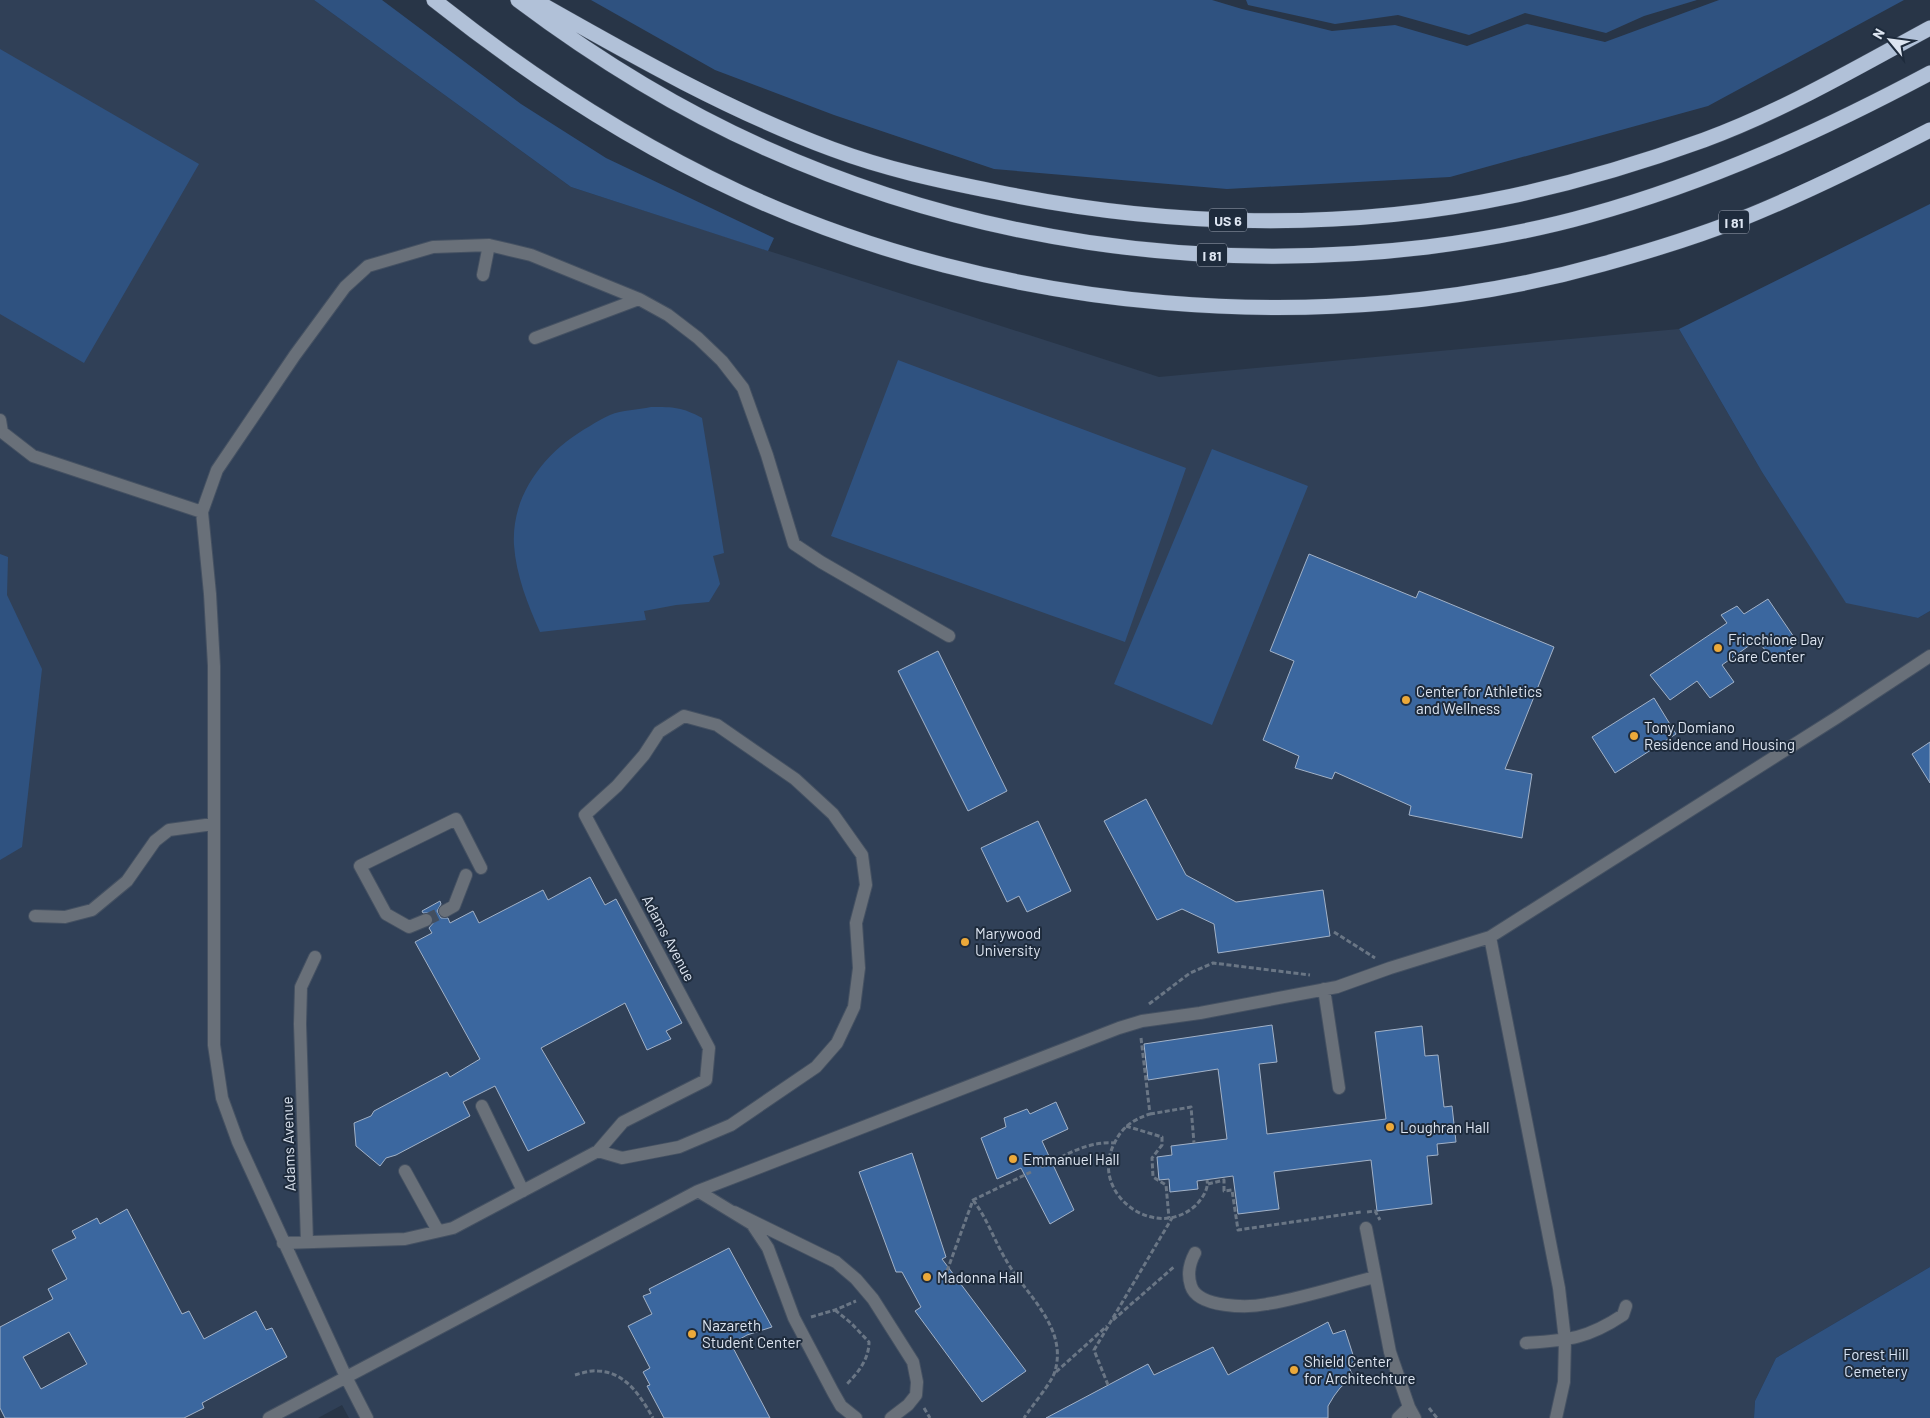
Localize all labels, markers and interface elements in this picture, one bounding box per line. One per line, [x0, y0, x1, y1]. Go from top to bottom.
north arrow [1865, 15, 1915, 65]
text: N [1869, 25, 1888, 42]
road number: US 6 [1209, 208, 1247, 232]
road number: I 81 [1719, 210, 1749, 233]
road number: I 81 [1197, 244, 1227, 266]
place label: Fricchione Day Care Center [1728, 630, 1824, 665]
marker: Fricchione Day Care Center [1712, 642, 1724, 654]
place label: Center for Athletics and Wellness [1416, 682, 1542, 717]
marker: Center for Athletics and Wellness [1400, 694, 1412, 706]
place label: Tony Domiano Residence and Housing [1644, 718, 1795, 753]
marker: Tony Domiano Residence and Housing [1628, 730, 1640, 742]
street label: Adams Avenue [639, 892, 699, 984]
place label: Marywood University [975, 924, 1041, 959]
marker: Marywood University [959, 936, 971, 948]
street label: Adams Avenue [277, 1096, 299, 1192]
place label: Loughran Hall [1400, 1118, 1489, 1136]
marker: Loughran Hall [1384, 1121, 1396, 1133]
place label: Emmanuel Hall [1023, 1150, 1120, 1168]
marker: Emmanuel Hall [1007, 1153, 1019, 1165]
place label: Madonna Hall [937, 1268, 1023, 1286]
marker: Madonna Hall [921, 1271, 933, 1283]
place label: Nazareth Student Center [702, 1316, 801, 1351]
marker: Nazareth Student Center [686, 1328, 698, 1340]
park label: Forest Hill Cemetery [1843, 1345, 1909, 1380]
place label: Shield Center for Architechture [1304, 1352, 1415, 1387]
marker: Shield Center for Architechture [1288, 1364, 1300, 1376]

